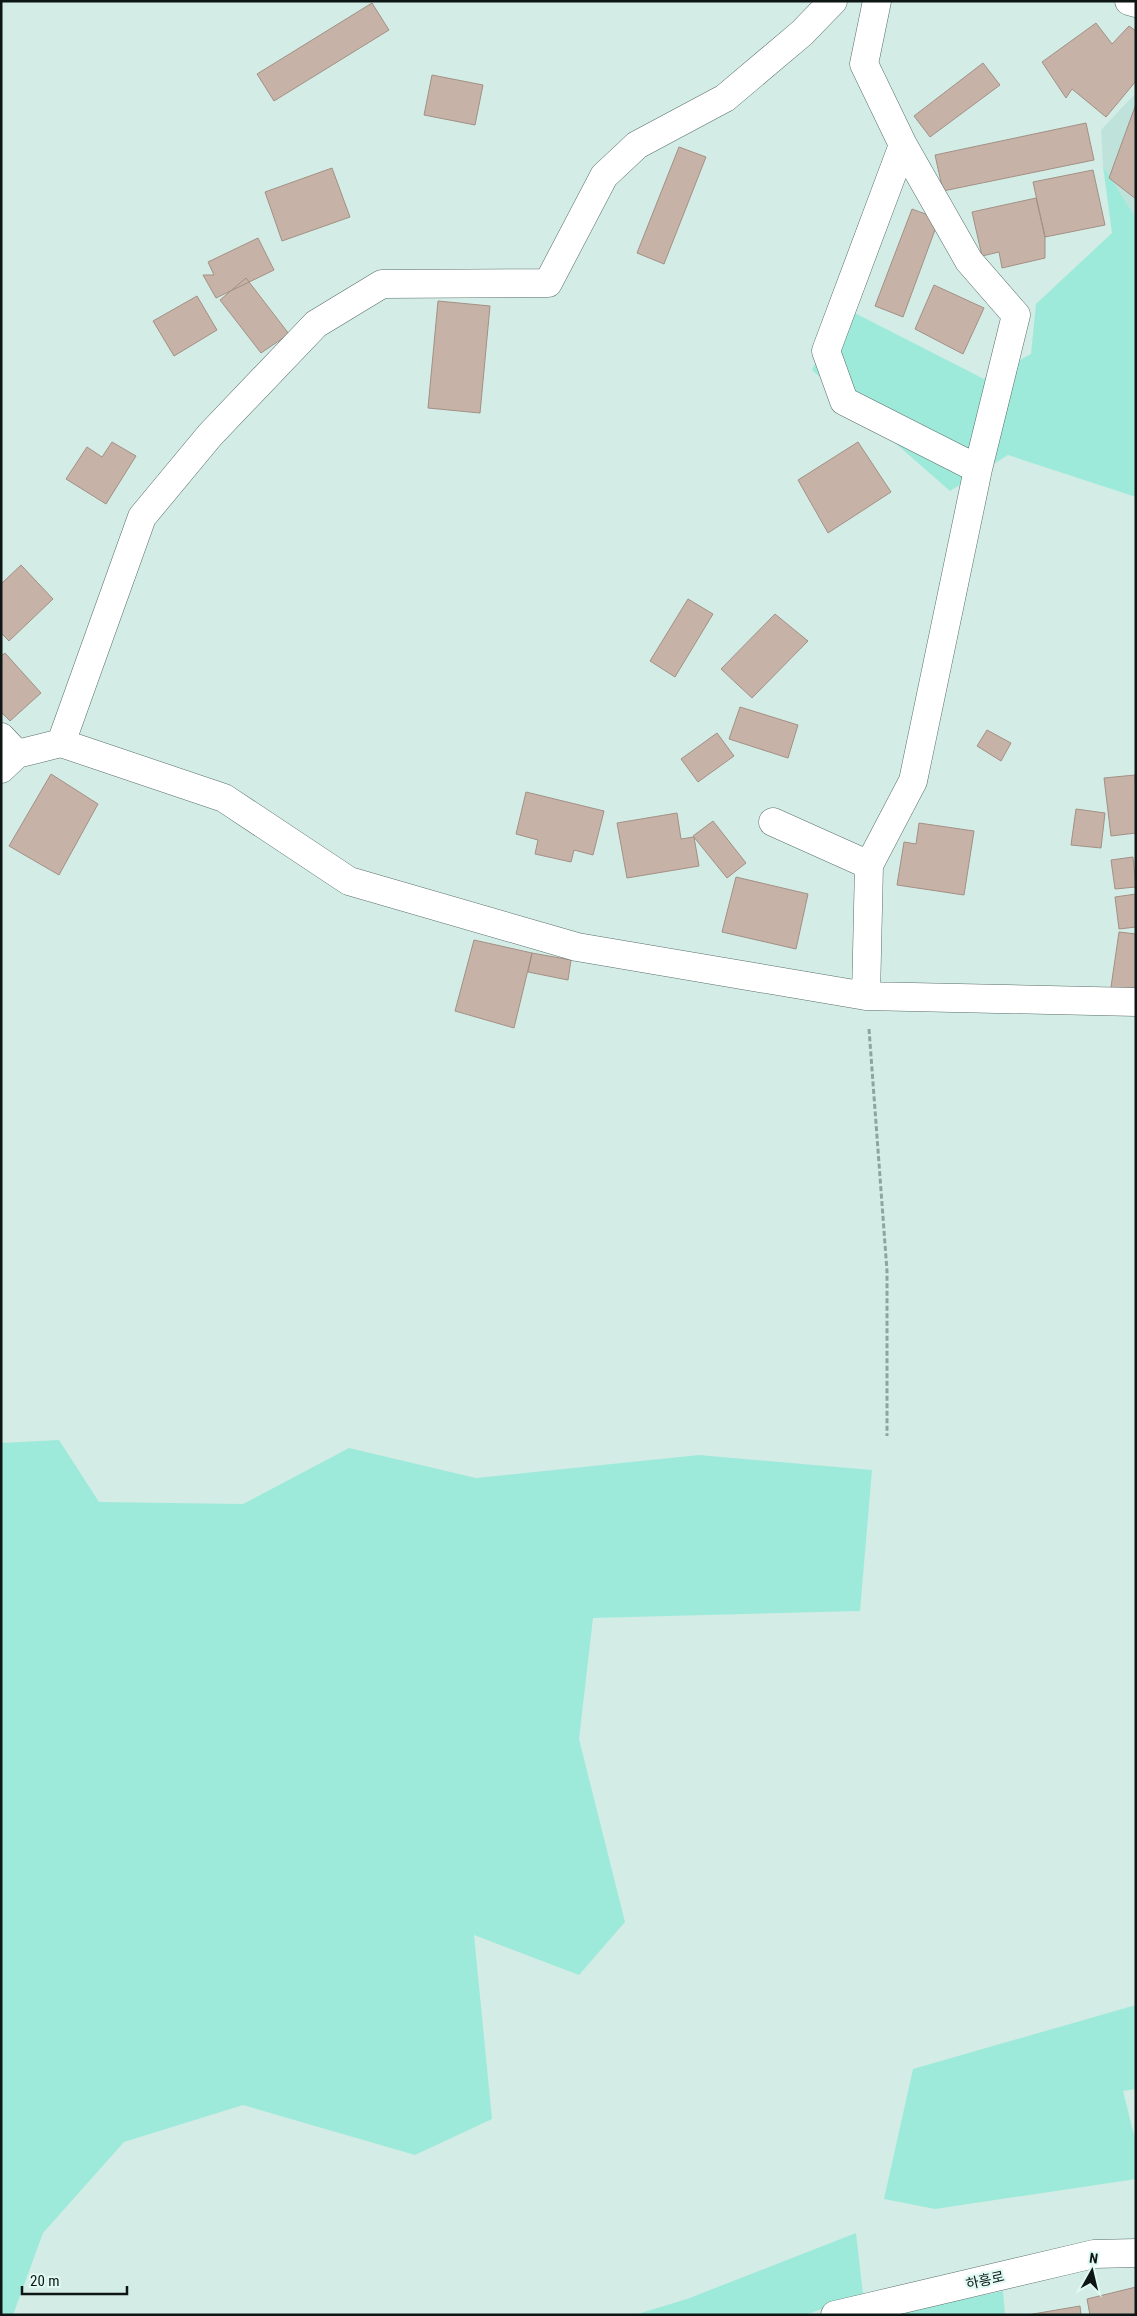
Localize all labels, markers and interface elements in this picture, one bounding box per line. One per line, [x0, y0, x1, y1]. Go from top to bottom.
north arrow [1067, 2246, 1117, 2296]
text: N [1088, 2250, 1099, 2267]
scale bar [22, 2264, 128, 2296]
street label: 하흥로 [964, 2268, 1006, 2292]
text: 20 m [30, 2272, 60, 2290]

